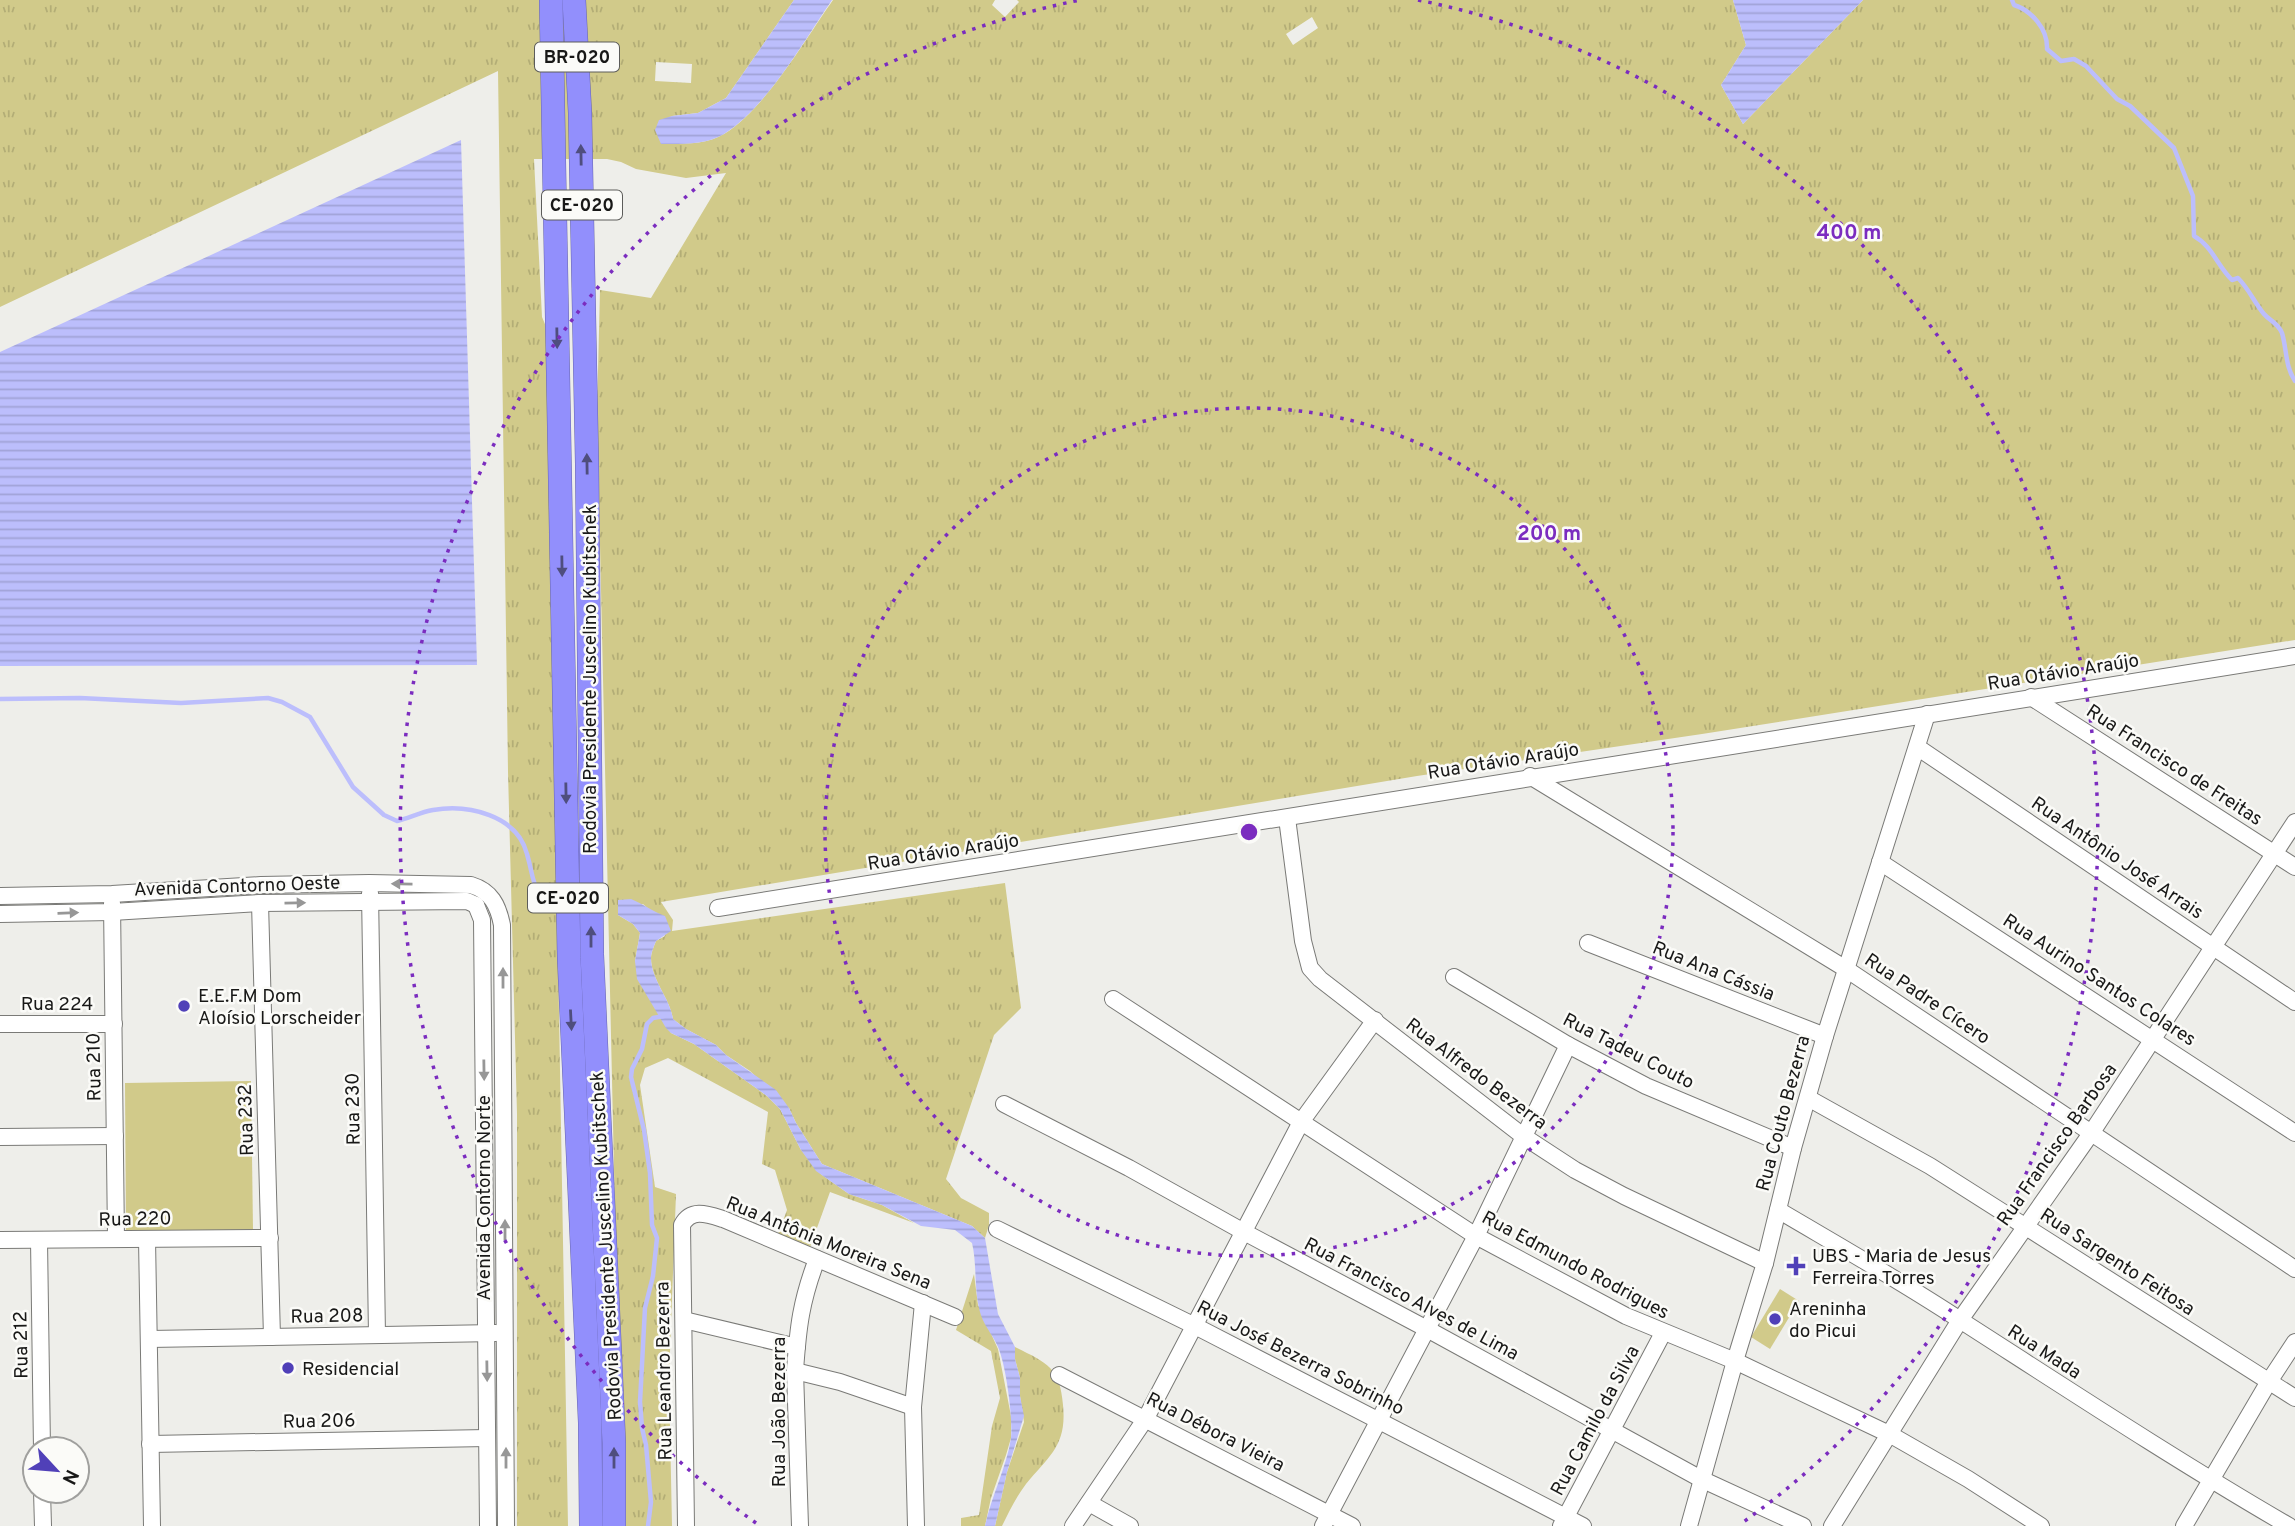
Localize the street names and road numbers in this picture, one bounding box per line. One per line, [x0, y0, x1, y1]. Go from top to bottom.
road number: BR-020 [535, 42, 619, 72]
road number: CE-020 [542, 190, 622, 220]
street label: Rodovia Presidente Juscelino Kubitschek [579, 504, 603, 854]
street label: Rua Otávio Araújo [1986, 649, 2141, 697]
street label: Rua Francisco de Freitas [2081, 700, 2267, 832]
street label: Rua Otávio Araújo [1426, 738, 1581, 786]
street label: Rua Antônio José Arrais [2026, 792, 2208, 925]
street label: Rua Otávio Araújo [866, 829, 1021, 877]
street label: Avenida Contorno Oeste [133, 871, 341, 903]
road number: CE-020 [528, 884, 608, 912]
street label: Rua Aurino Santos Colares [1998, 909, 2200, 1052]
street label: Rua Ana Cássia [1649, 936, 1778, 1007]
street label: Rua Padre Cícero [1859, 949, 1994, 1051]
street label: Rua 224 [21, 993, 93, 1017]
street label: Rua Tadeu Couto [1558, 1008, 1698, 1095]
street label: Rua Alfredo Bezerra [1400, 1014, 1551, 1136]
street label: Rua 210 [82, 1032, 108, 1101]
street label: Rua Couto Bezerra [1752, 1033, 1816, 1194]
street label: Rua Francisco Barbosa [1992, 1059, 2123, 1231]
street label: Rodovia Presidente Juscelino Kubitschek [586, 1071, 628, 1421]
street label: Rua 230 [341, 1072, 367, 1146]
street label: Rua 232 [234, 1084, 260, 1156]
street label: Avenida Contorno Norte [473, 1095, 497, 1301]
street label: Rua Antônia Moreira Sena [722, 1192, 934, 1296]
street label: Rua Sargento Feitosa [2035, 1204, 2199, 1322]
street label: Rua Edmundo Rodrigues [1477, 1206, 1673, 1325]
street label: Rua 220 [98, 1207, 172, 1233]
street label: Rua Francisco Alves de Lima [1299, 1233, 1523, 1367]
street label: Rua Leandro Bezerra [651, 1281, 679, 1461]
street label: Rua José Bezerra Sobrinho [1192, 1296, 1408, 1422]
street label: Rua 208 [290, 1304, 364, 1330]
street label: Rua 212 [9, 1311, 35, 1379]
street label: Rua Mada [2002, 1320, 2085, 1385]
street label: Rua João Bezerra [768, 1337, 792, 1487]
street label: Rua Camilo da Silva [1546, 1342, 1646, 1500]
street label: Rua Débora Vieira [1142, 1388, 1288, 1478]
street label: Rua 206 [282, 1409, 356, 1435]

